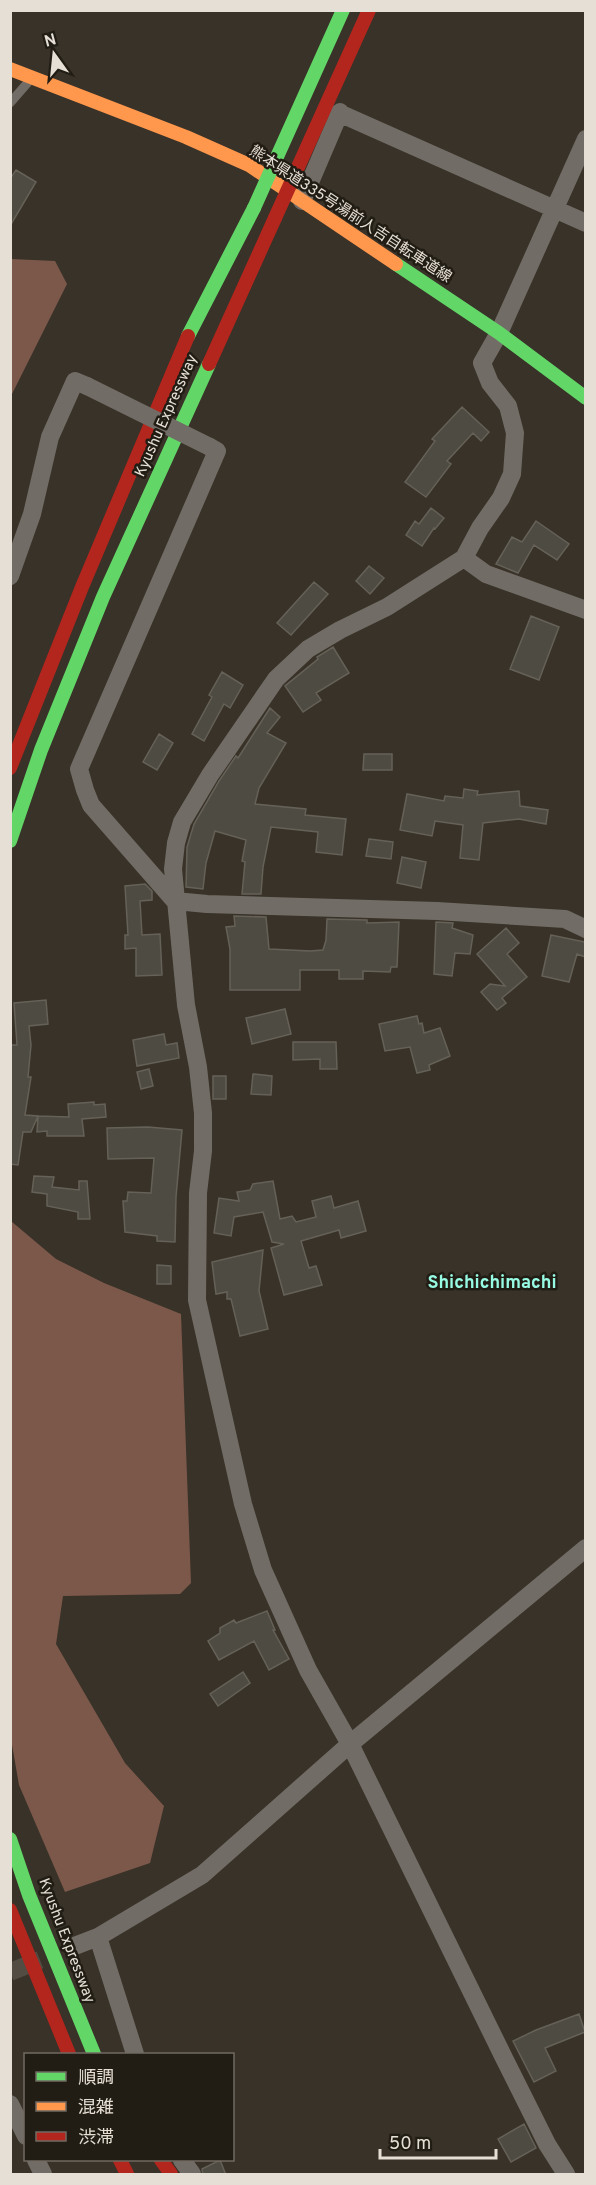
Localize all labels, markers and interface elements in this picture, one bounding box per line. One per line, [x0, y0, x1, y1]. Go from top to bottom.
north arrow [24, 24, 84, 84]
text: N [42, 30, 59, 53]
street label: 熊本県道335号湯前人吉自転車道線 [245, 142, 455, 288]
street label: Kyushu Expressway [131, 352, 203, 480]
district label: Shichichimachi [427, 1272, 557, 1295]
street label: Kyushu Expressway [33, 1876, 99, 2006]
legend [24, 2053, 234, 2161]
text: 順調 [78, 2067, 114, 2090]
text: 混雑 [78, 2097, 114, 2120]
scale bar [380, 2122, 496, 2160]
text: 渋滞 [78, 2127, 114, 2150]
text: 50 m [389, 2133, 431, 2156]

